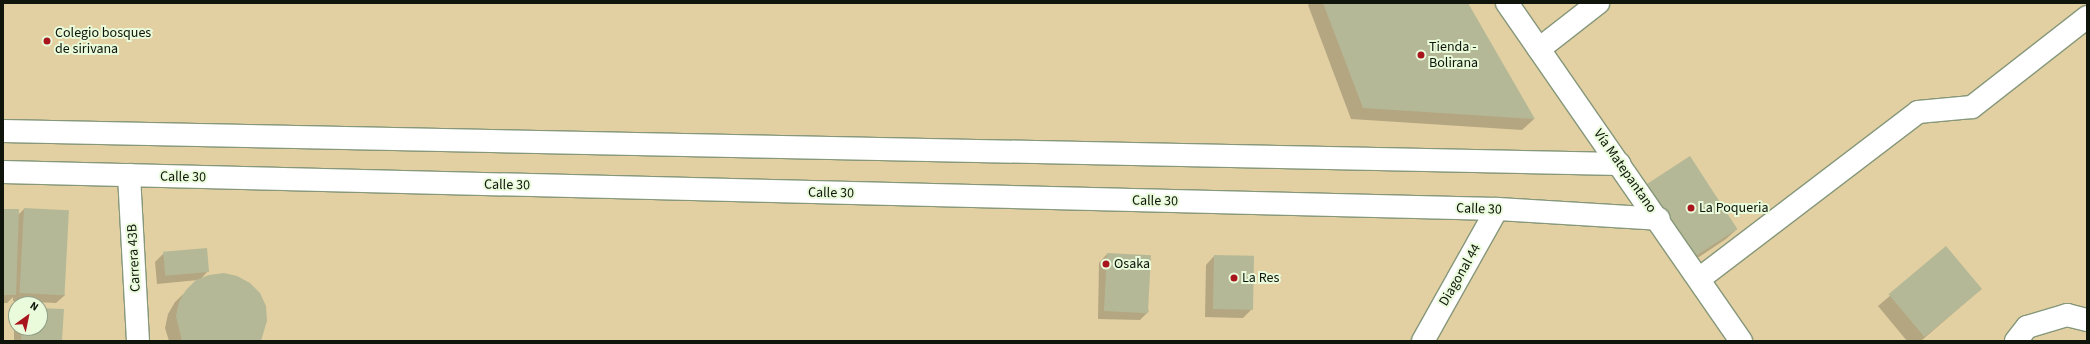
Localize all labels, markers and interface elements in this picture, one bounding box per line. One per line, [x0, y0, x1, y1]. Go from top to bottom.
place label: Colegio bosques de sirivana [55, 25, 151, 58]
marker: Colegio bosques de sirivana [42, 36, 52, 46]
place label: Tienda - Bolirana [1429, 39, 1478, 72]
marker: Tienda - Bolirana [1416, 50, 1426, 60]
street label: Vía Matepantano [1590, 126, 1660, 216]
street label: Calle 30 [160, 168, 206, 186]
street label: Calle 30 [484, 176, 530, 194]
street label: Calle 30 [808, 184, 854, 202]
street label: Calle 30 [1132, 192, 1178, 210]
street label: Calle 30 [1456, 200, 1502, 218]
place label: La Poqueria [1699, 200, 1769, 216]
marker: La Poqueria [1686, 203, 1696, 213]
street label: Carrera 43B [124, 224, 144, 292]
street label: Diagonal 44 [1436, 241, 1484, 309]
place label: Osaka [1114, 256, 1150, 272]
marker: Osaka [1101, 259, 1111, 269]
place label: La Res [1242, 270, 1279, 286]
marker: La Res [1229, 273, 1239, 283]
north arrow [8, 296, 48, 336]
text: N [27, 298, 41, 315]

